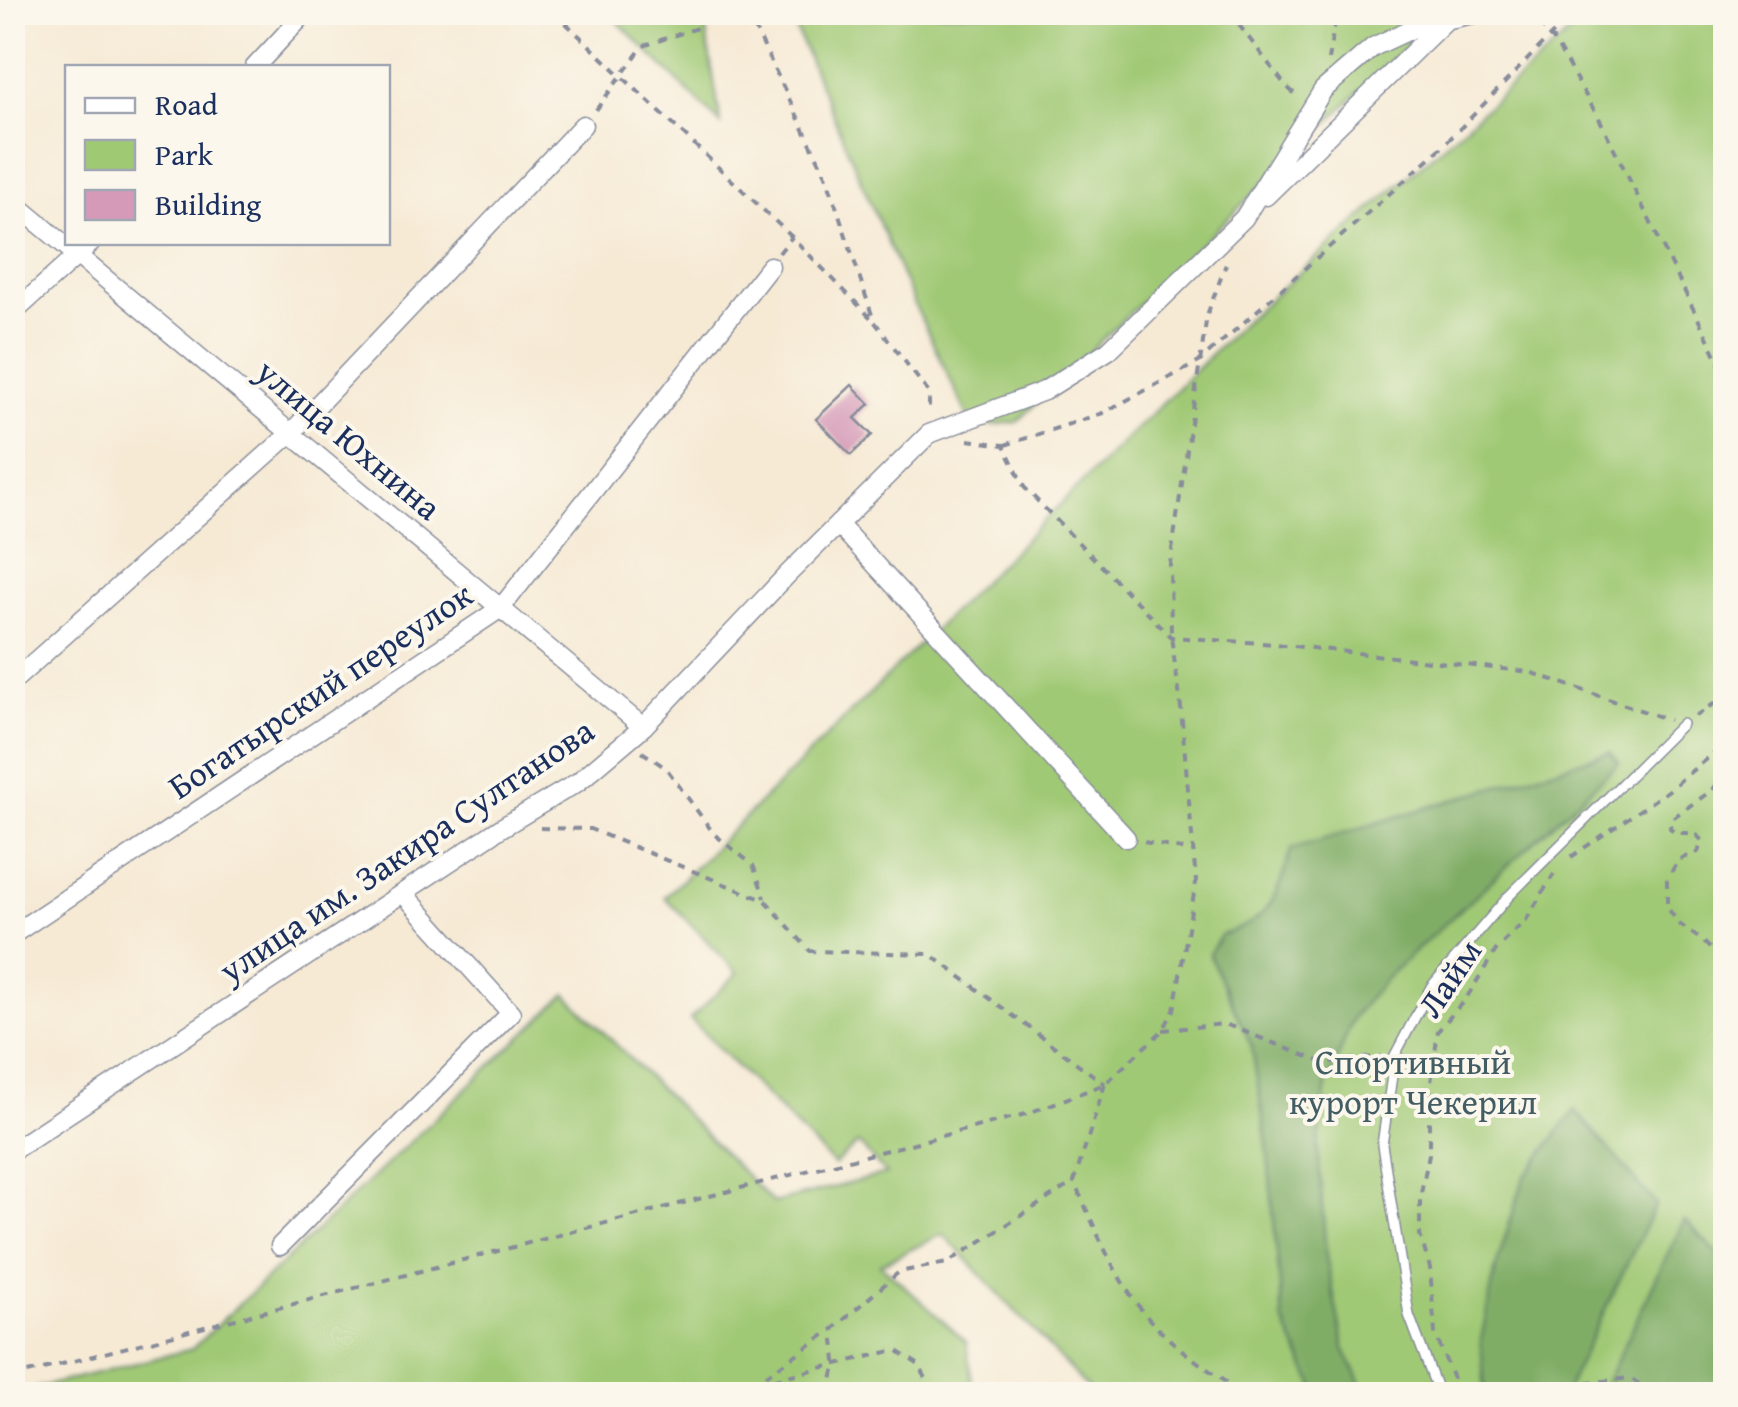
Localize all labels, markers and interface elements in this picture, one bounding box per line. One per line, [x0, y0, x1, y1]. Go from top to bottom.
legend [65, 65, 390, 245]
text: Road [155, 82, 218, 126]
text: Park [155, 132, 214, 176]
text: Building [155, 182, 261, 226]
street label: улица Юхнина [245, 346, 453, 532]
street label: Богатырский переулок [158, 569, 483, 811]
street label: улица им. Закира Султанова [207, 705, 604, 996]
street label: Лайм [1404, 929, 1494, 1027]
park label: Спортивный курорт Чекерил [1289, 1036, 1537, 1127]

